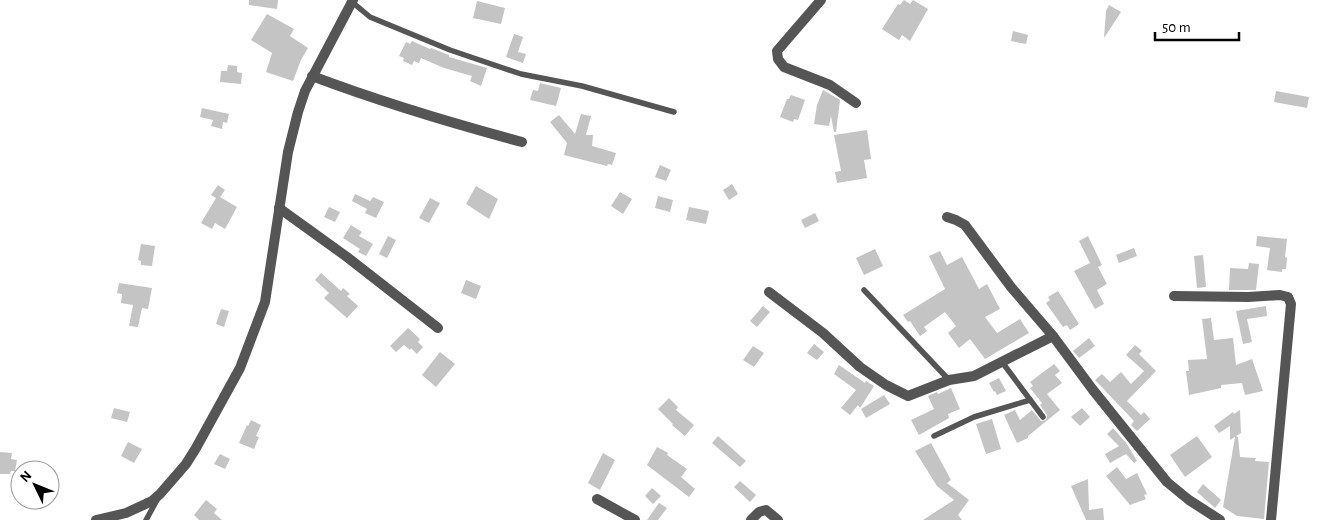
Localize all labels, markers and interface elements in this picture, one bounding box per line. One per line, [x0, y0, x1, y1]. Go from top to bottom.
scale bar [1155, 10, 1239, 42]
text: 50 m [1162, 20, 1191, 35]
north arrow [10, 460, 60, 510]
text: N [18, 468, 35, 485]

